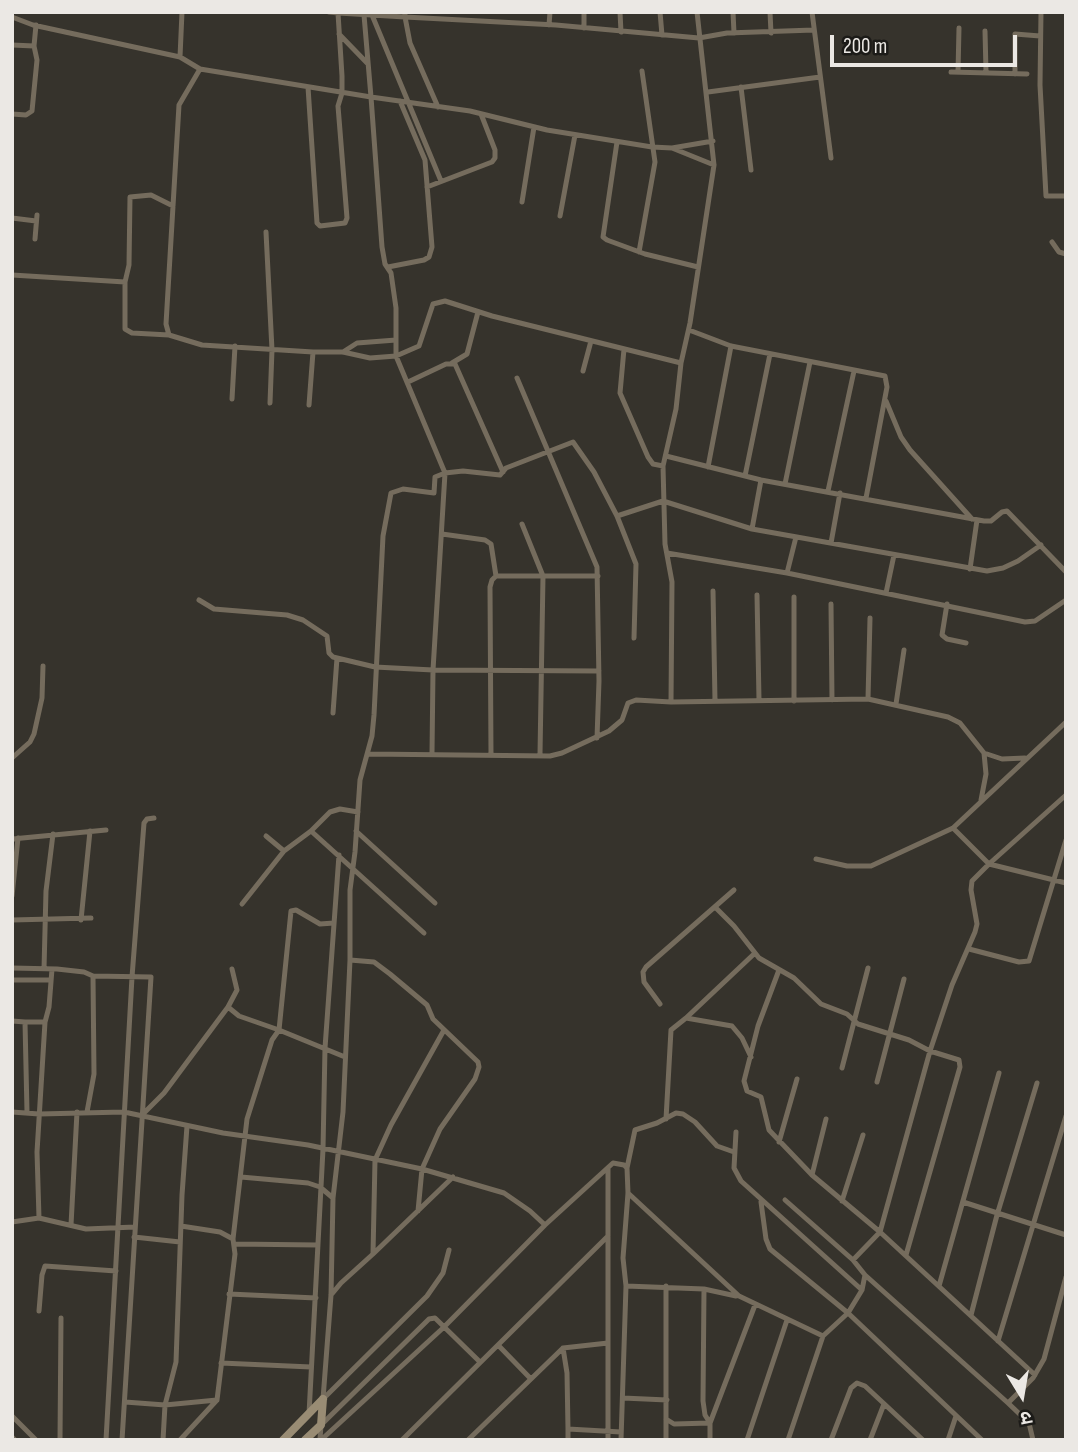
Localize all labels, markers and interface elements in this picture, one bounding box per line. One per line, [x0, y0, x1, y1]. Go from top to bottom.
scale bar [833, 21, 1020, 65]
text: 200 m [843, 34, 887, 59]
north arrow [987, 1361, 1057, 1431]
text: उ [1018, 1405, 1034, 1429]

